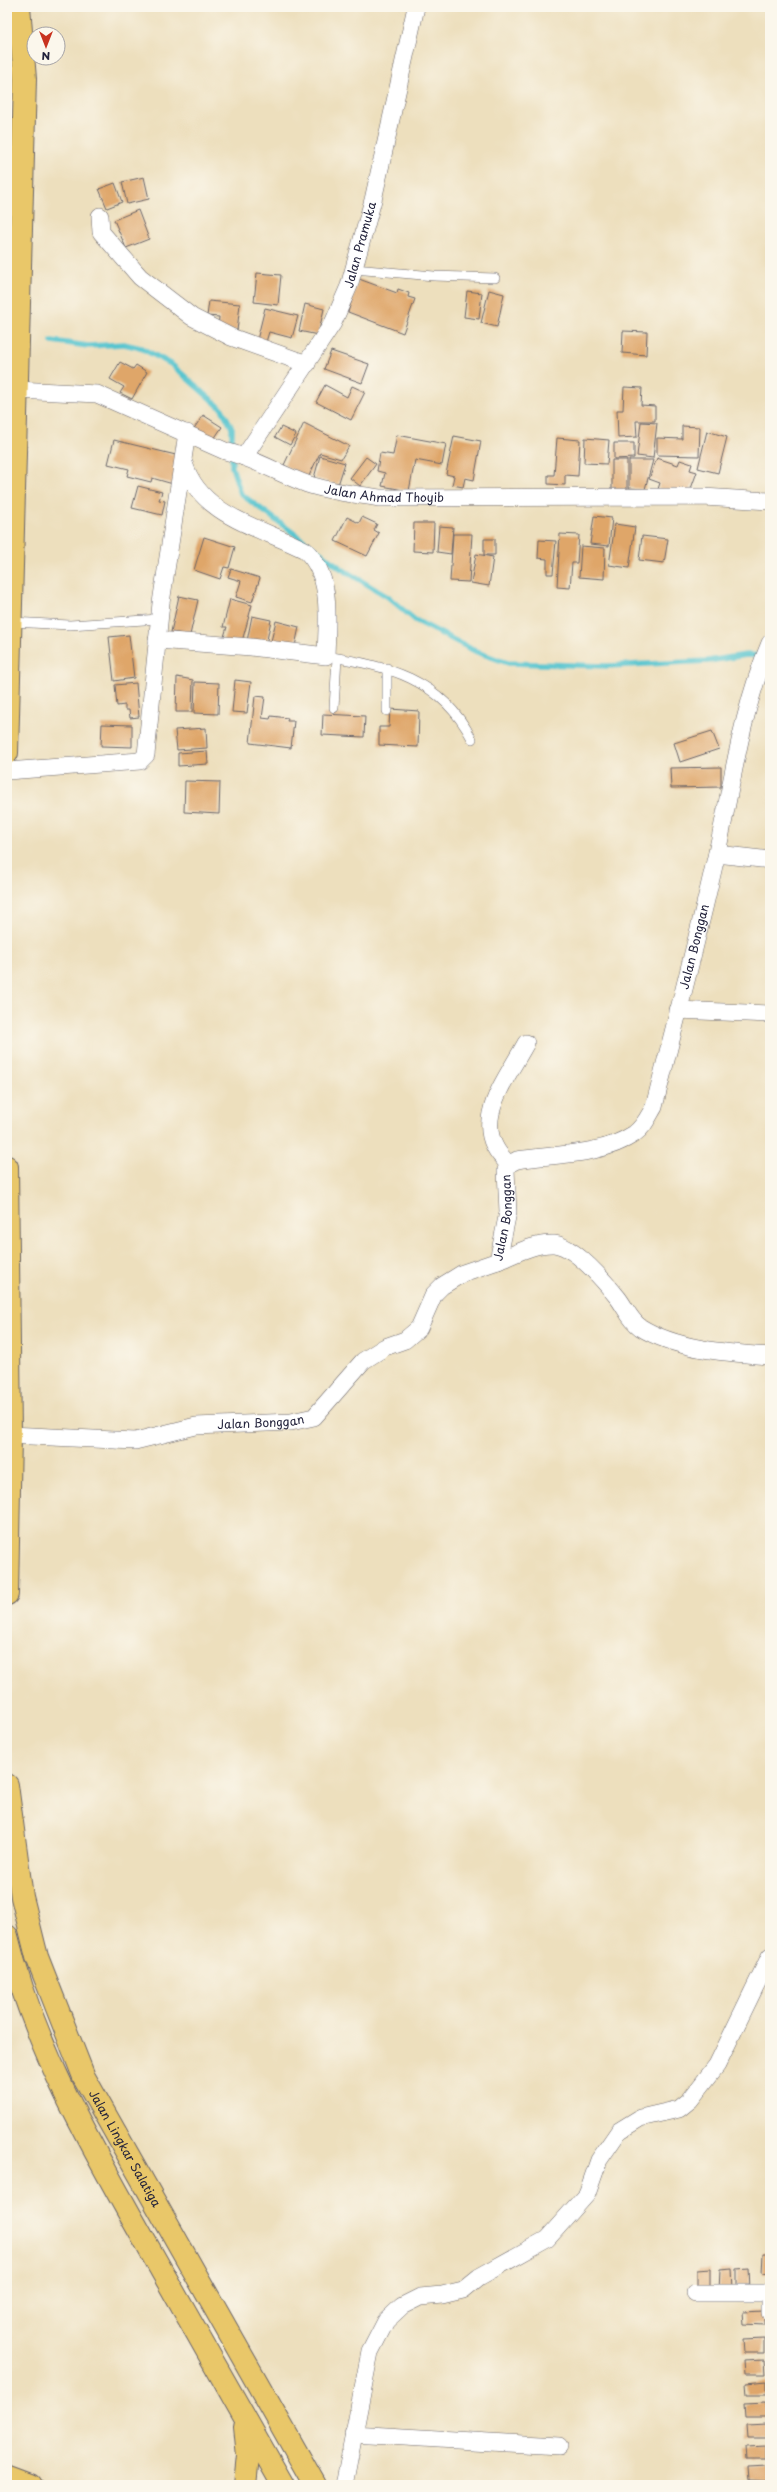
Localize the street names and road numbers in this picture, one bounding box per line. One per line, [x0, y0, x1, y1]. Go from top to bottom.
street label: Jalan Pramuka [339, 199, 380, 290]
street label: Jalan Ahmad Thoyib [323, 479, 444, 506]
street label: Jalan Bonggan [674, 902, 713, 991]
street label: Jalan Bonggan [488, 1174, 516, 1262]
street label: Jalan Bonggan [217, 1409, 306, 1433]
street label: Jalan Lingkar Salatiga [85, 2086, 166, 2211]

